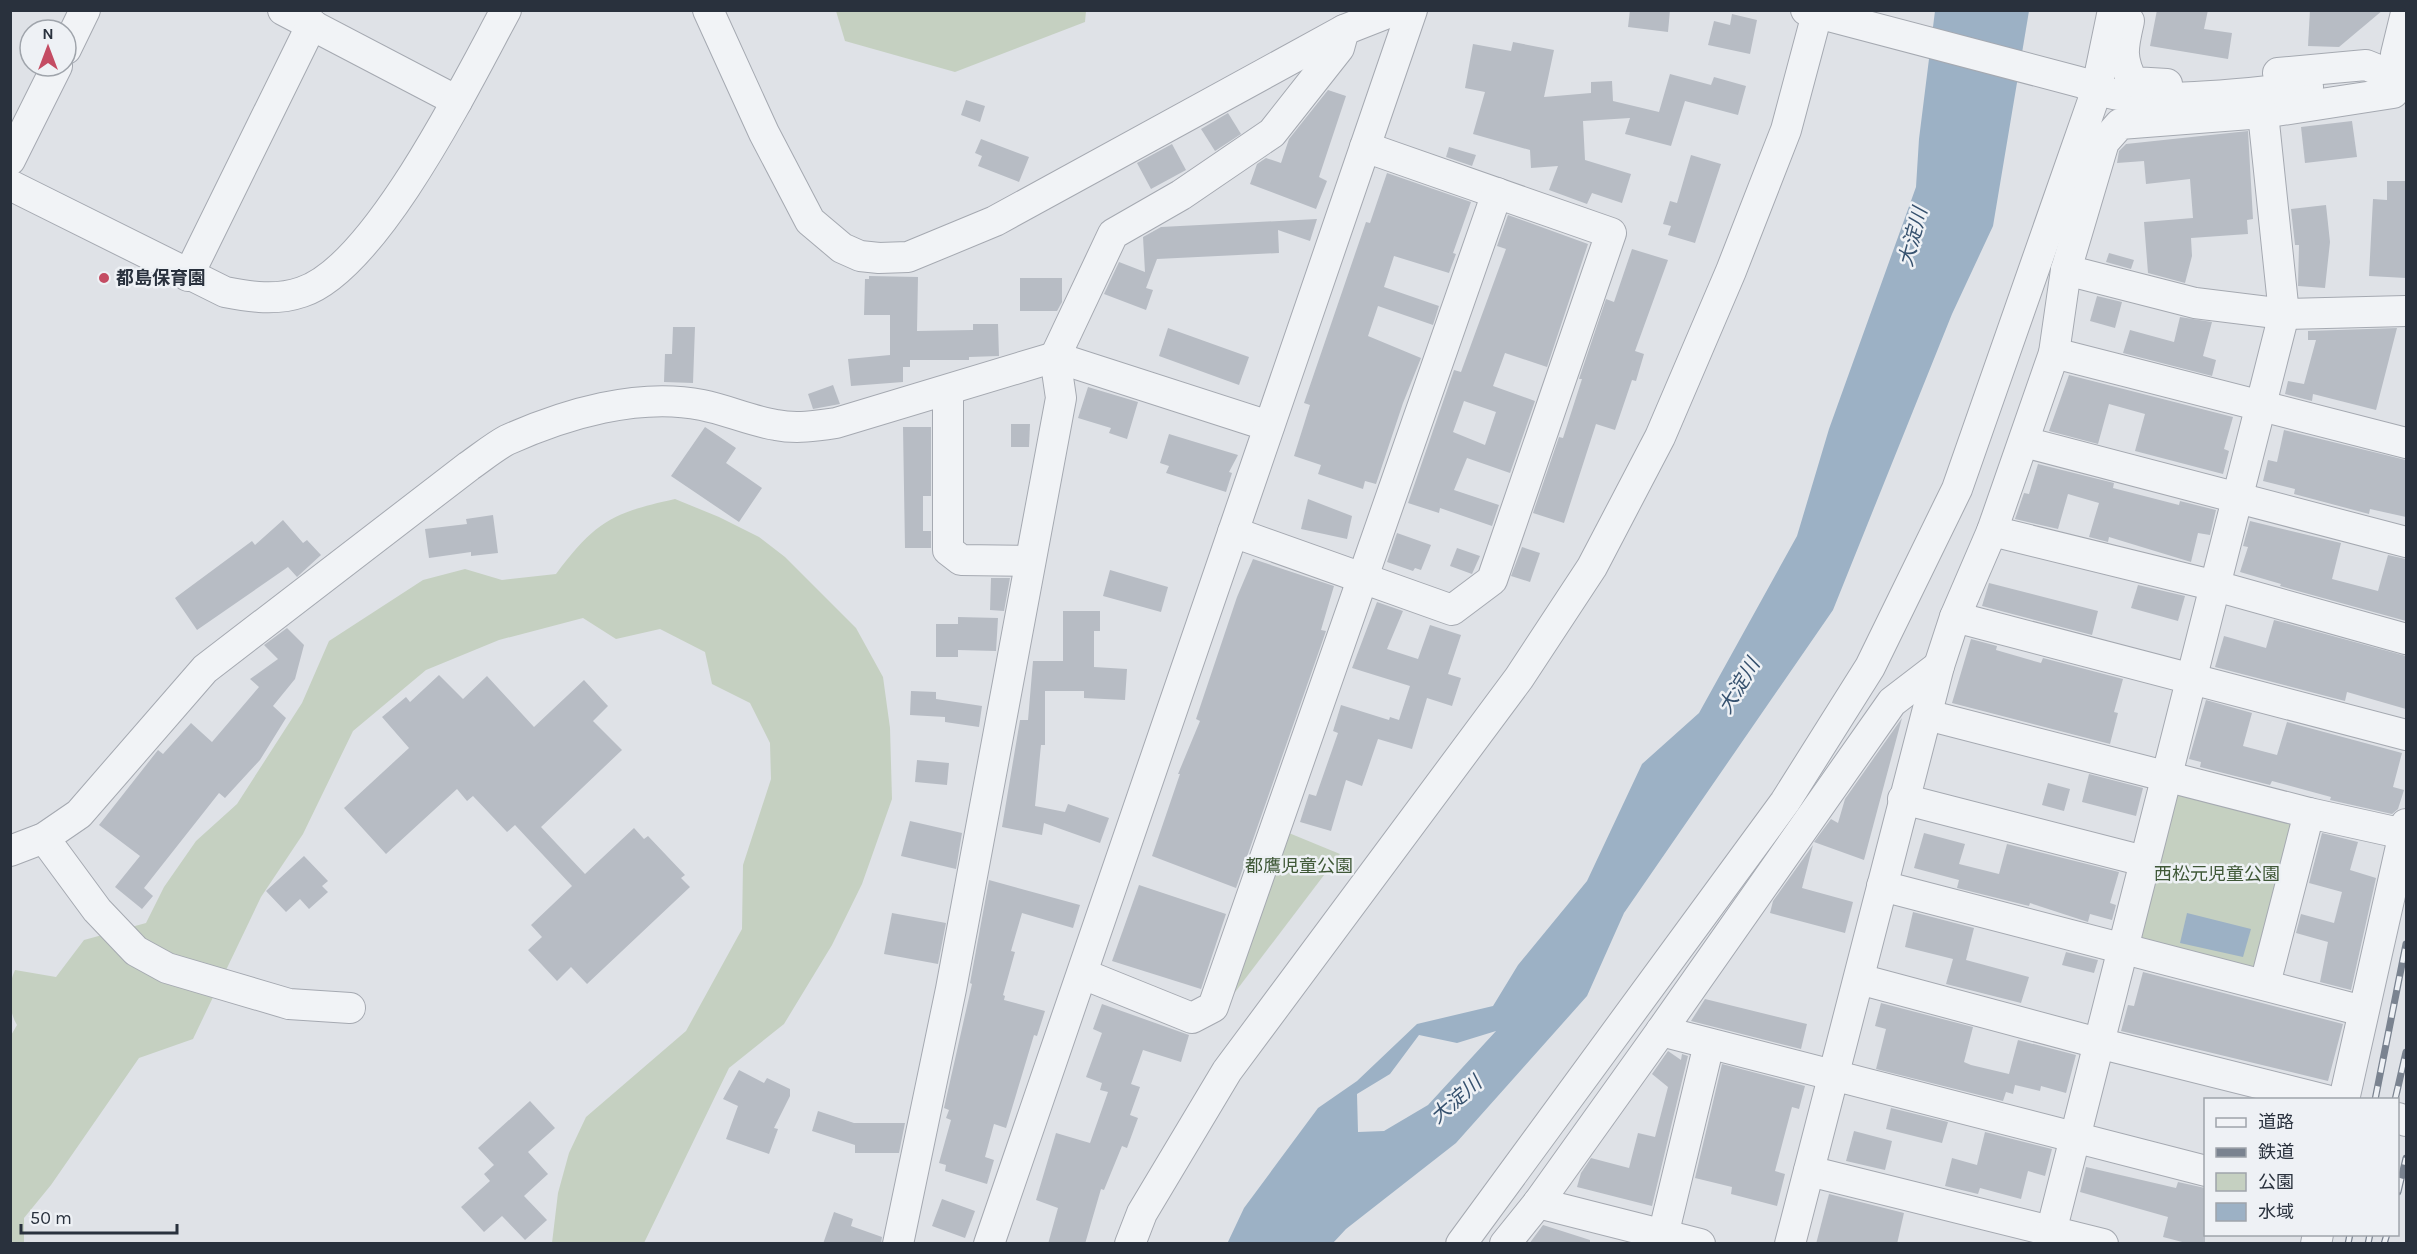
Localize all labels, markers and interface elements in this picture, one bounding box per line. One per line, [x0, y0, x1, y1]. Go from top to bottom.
north arrow [18, 18, 78, 78]
text: N [42, 24, 54, 43]
water label: 大淀川 [1894, 203, 1932, 269]
place label: 都島保育園 [116, 267, 206, 289]
marker: 都島保育園 [97, 271, 111, 285]
water label: 大淀川 [1714, 653, 1765, 718]
park label: 都鷹児童公園 [1245, 855, 1353, 877]
park label: 西松元児童公園 [2154, 863, 2280, 885]
water label: 大淀川 [1426, 1070, 1488, 1128]
legend [2204, 1098, 2399, 1236]
text: 道路 [2258, 1111, 2294, 1133]
text: 鉄道 [2258, 1141, 2294, 1163]
text: 公園 [2258, 1171, 2294, 1193]
scale bar [21, 1197, 177, 1235]
text: 水域 [2258, 1201, 2294, 1223]
text: 50 m [30, 1207, 72, 1229]

